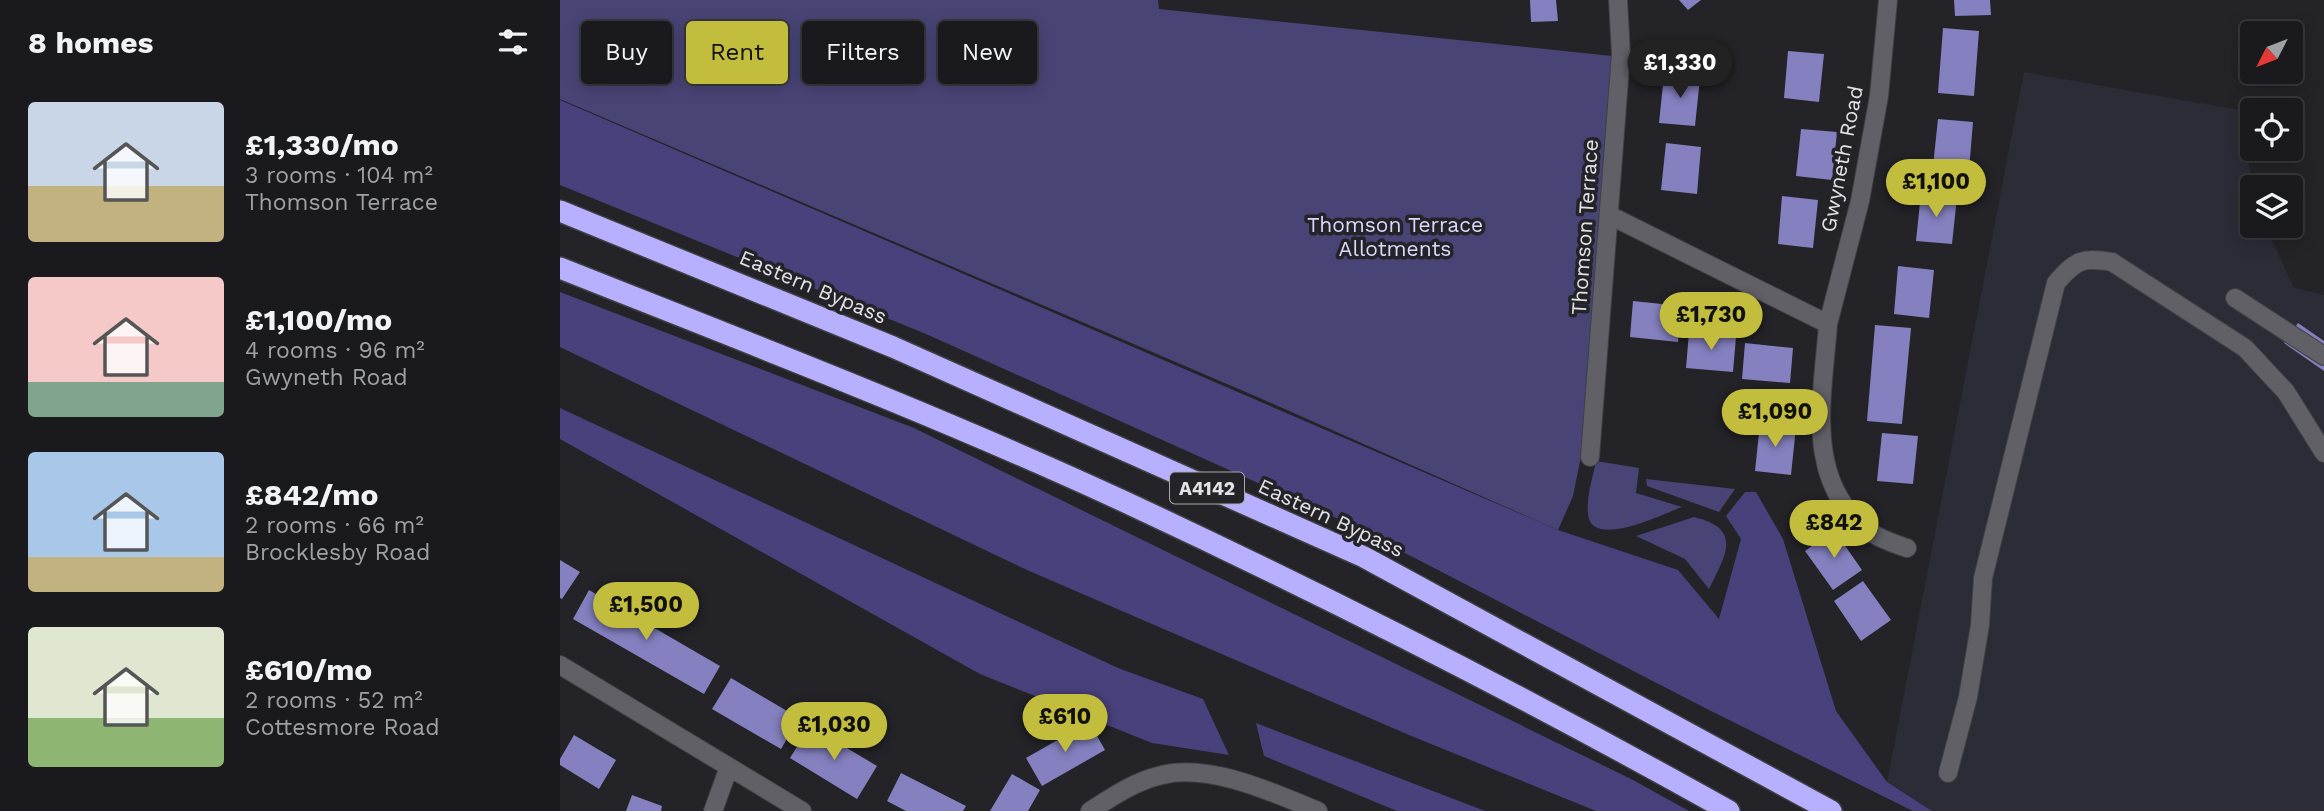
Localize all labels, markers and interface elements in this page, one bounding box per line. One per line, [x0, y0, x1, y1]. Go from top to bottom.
chip: Buy [581, 21, 672, 84]
chip: Rent [686, 21, 788, 84]
chip: Filters [802, 21, 924, 84]
chip: New [938, 21, 1037, 84]
north arrow [2240, 21, 2303, 84]
map controls [2240, 21, 2303, 238]
icon: filters [494, 23, 532, 61]
text: 8 homes [28, 25, 154, 60]
pin: £1,330 [1623, 41, 1737, 100]
text: £1,330 [1644, 49, 1716, 76]
street label: Gwyneth Road [1815, 84, 1868, 234]
button: locate [2240, 98, 2303, 161]
text: £1,330/mo [245, 127, 399, 162]
icon: home [84, 130, 168, 214]
street label: Thomson Terrace [1566, 138, 1603, 316]
pin: £1,100 [1879, 160, 1993, 219]
text: 3 rooms · 104 m² [245, 162, 433, 189]
text: £1,100 [1902, 168, 1970, 195]
button: layers [2240, 175, 2303, 238]
text: Thomson Terrace [245, 189, 438, 216]
park label: Thomson Terrace Allotments [1307, 212, 1483, 261]
street label: Eastern Bypass [736, 244, 891, 329]
pin: £1,730 [1654, 292, 1768, 352]
text: £1,730 [1676, 301, 1746, 328]
text: £1,100/mo [245, 302, 392, 337]
icon: home [84, 305, 168, 389]
text: 4 rooms · 96 m² [245, 337, 425, 364]
text: Gwyneth Road [245, 364, 408, 391]
pin: £1,090 [1718, 390, 1832, 449]
text: £1,090 [1738, 398, 1812, 425]
road number: A4142 [1170, 472, 1244, 503]
street label: Eastern Bypass [1254, 473, 1408, 562]
text: £842/mo [245, 477, 379, 512]
icon: home [84, 480, 168, 564]
pin: £842 [1793, 500, 1875, 560]
text: £842 [1806, 509, 1863, 536]
text: 2 rooms · 66 m² [245, 512, 424, 539]
text: Brocklesby Road [245, 539, 431, 566]
pin: £1,500 [589, 582, 703, 642]
text: £1,500 [609, 591, 683, 618]
text: £610/mo [245, 652, 372, 687]
icon: home [84, 655, 168, 739]
text: 2 rooms · 52 m² [245, 687, 423, 714]
pin: £610 [1024, 694, 1106, 754]
pin: £1,030 [777, 702, 891, 762]
text: £610 [1039, 703, 1091, 730]
text: £1,030 [797, 711, 871, 738]
text: Cottesmore Road [245, 714, 440, 741]

